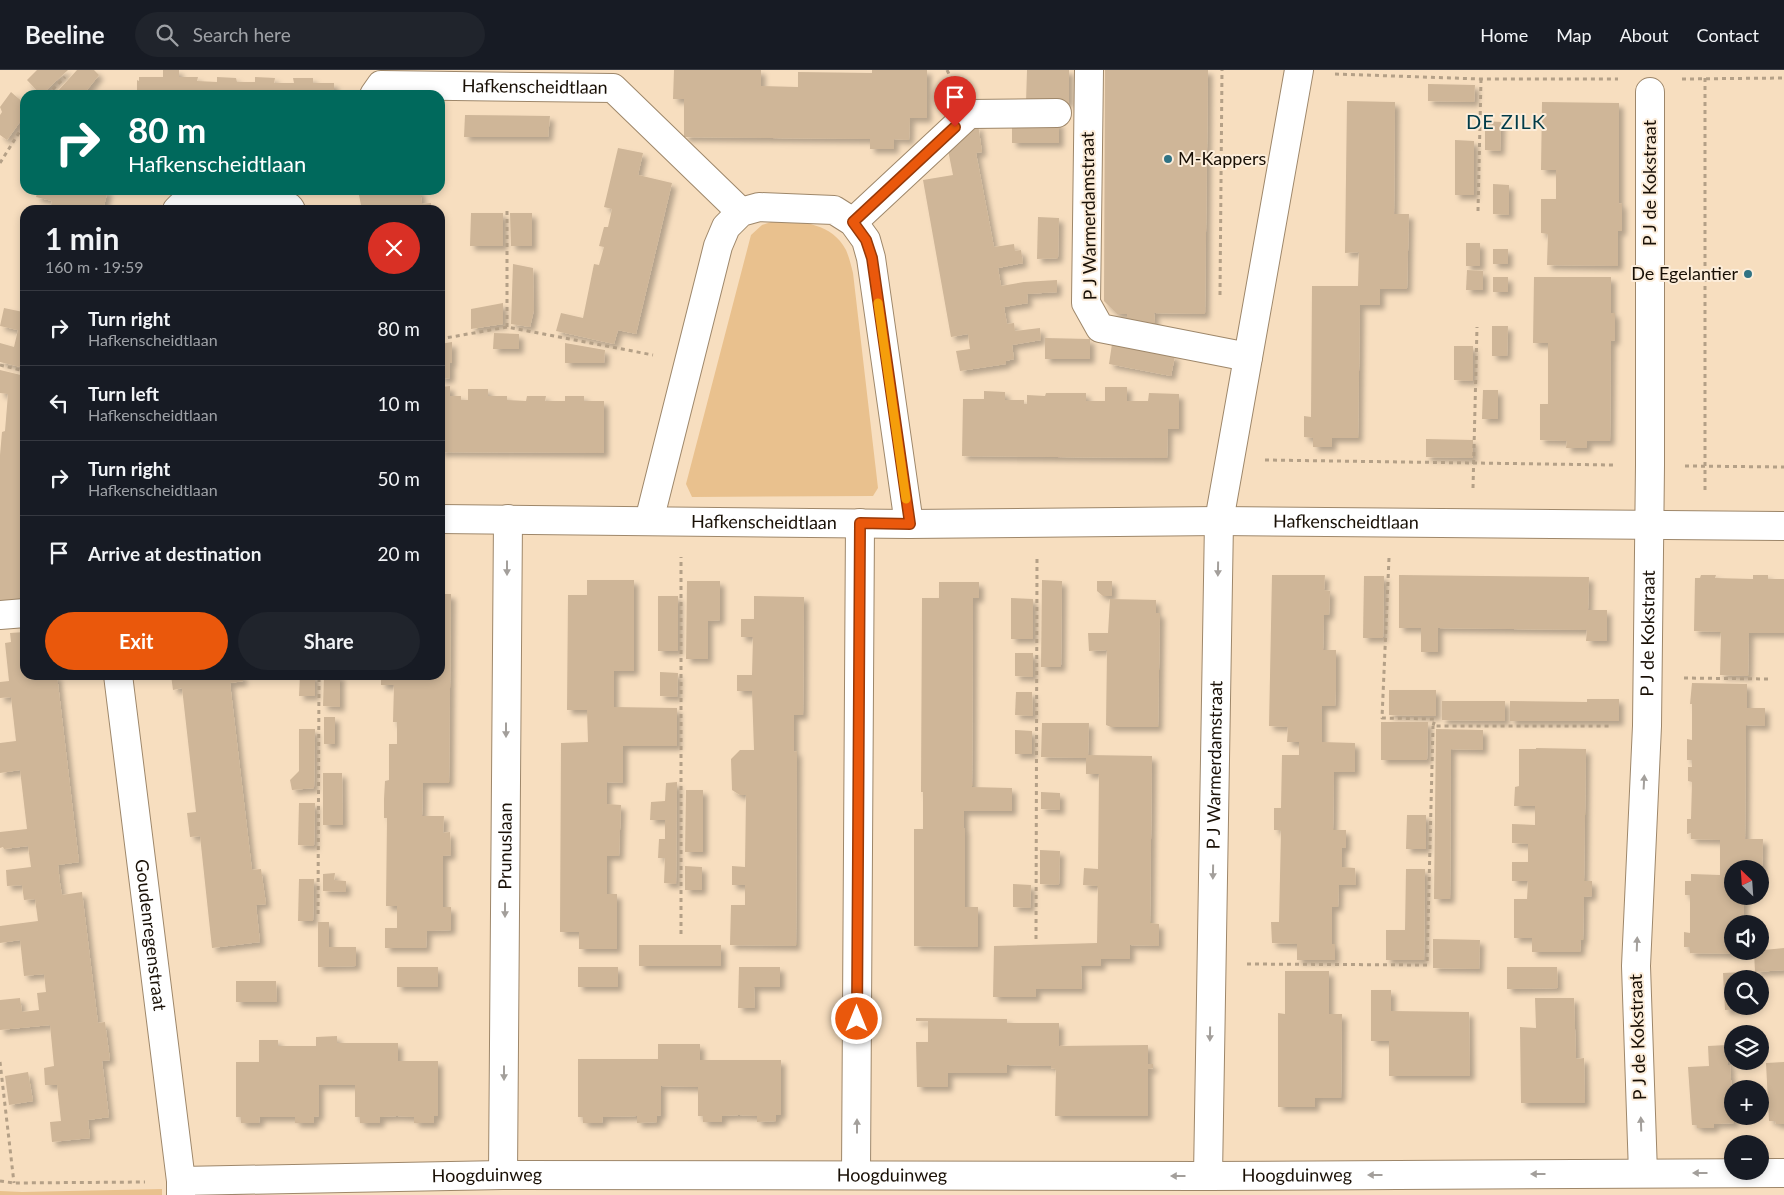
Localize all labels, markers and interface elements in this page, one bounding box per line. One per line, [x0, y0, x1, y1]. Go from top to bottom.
search box [135, 12, 485, 57]
text: Beeline [25, 20, 105, 49]
icon: search [153, 21, 181, 49]
text: Search here [193, 23, 291, 46]
text: Home [1480, 24, 1528, 46]
text: Map [1556, 24, 1592, 46]
text: About [1620, 24, 1669, 46]
text: Contact [1697, 24, 1759, 46]
street label: Hafkenscheidtlaan [462, 74, 608, 98]
pin [934, 76, 976, 127]
icon: arrive [941, 83, 969, 111]
text: 80 m [128, 108, 206, 150]
district label: DE ZILK [1466, 109, 1546, 133]
icon: right [45, 110, 110, 175]
street label: P J de Kokstraat [1638, 119, 1660, 246]
street label: P J Warmerdamstraat [1076, 131, 1100, 301]
place label: M-Kappers [1178, 147, 1266, 169]
text: Hafkenscheidtlaan [128, 150, 306, 177]
marker: M-Kappers [1162, 153, 1174, 165]
text: 1 min [45, 220, 119, 256]
button: close [368, 222, 420, 274]
text: 160 m · 19:59 [45, 257, 144, 276]
place label: De Egelantier [1631, 262, 1738, 284]
marker: De Egelantier [1742, 268, 1754, 280]
text: Turn right [88, 307, 170, 330]
icon: right [45, 314, 73, 342]
text: 80 m [377, 317, 420, 340]
text: Hafkenscheidtlaan [88, 330, 218, 349]
text: Turn left [88, 382, 159, 405]
icon: left [45, 389, 73, 417]
text: 10 m [377, 392, 420, 415]
text: Hafkenscheidtlaan [88, 405, 218, 424]
text: Turn right [88, 457, 170, 480]
icon: right [45, 464, 73, 492]
text: 50 m [377, 467, 420, 490]
text: Hafkenscheidtlaan [88, 480, 218, 499]
street label: Hafkenscheidtlaan [1273, 509, 1419, 533]
street label: Hafkenscheidtlaan [691, 510, 837, 533]
icon: arrive [45, 539, 73, 567]
text: Arrive at destination [88, 542, 261, 565]
text: 20 m [377, 542, 420, 565]
one-way arrow [503, 560, 511, 576]
one-way arrow [1214, 562, 1222, 578]
street label: P J de Kokstraat [1635, 569, 1659, 697]
button: Exit [45, 612, 228, 670]
button: Share [238, 612, 420, 670]
street label: P J Warmerdamstraat [1201, 680, 1226, 850]
one-way arrow [502, 722, 510, 738]
one-way arrow [1641, 774, 1649, 790]
street label: Prunuslaan [493, 802, 516, 890]
street label: Goudenregenstraat [131, 858, 172, 1012]
north arrow [1724, 860, 1769, 905]
map controls [1724, 860, 1769, 1180]
one-way arrow [1209, 864, 1217, 880]
one-way arrow [501, 902, 509, 918]
button: sound [1724, 915, 1769, 960]
one-way arrow [1633, 936, 1641, 952]
button: search [1724, 970, 1769, 1015]
street label: P J de Kokstraat [1624, 973, 1650, 1101]
position arrow [830, 992, 882, 1044]
button: layers [1724, 1025, 1769, 1070]
one-way arrow [1206, 1026, 1214, 1042]
one-way arrow [500, 1065, 508, 1081]
button: + [1724, 1080, 1769, 1125]
one-way arrow [1637, 1116, 1645, 1132]
one-way arrow [853, 1117, 861, 1133]
button: − [1724, 1135, 1769, 1180]
street label: Hoogduinweg [431, 1163, 542, 1186]
street label: Hoogduinweg [837, 1163, 947, 1186]
street label: Hoogduinweg [1242, 1163, 1352, 1186]
one-way arrow [1692, 1169, 1708, 1177]
one-way arrow [1530, 1170, 1546, 1178]
one-way arrow [1367, 1171, 1383, 1179]
one-way arrow [1170, 1172, 1186, 1180]

